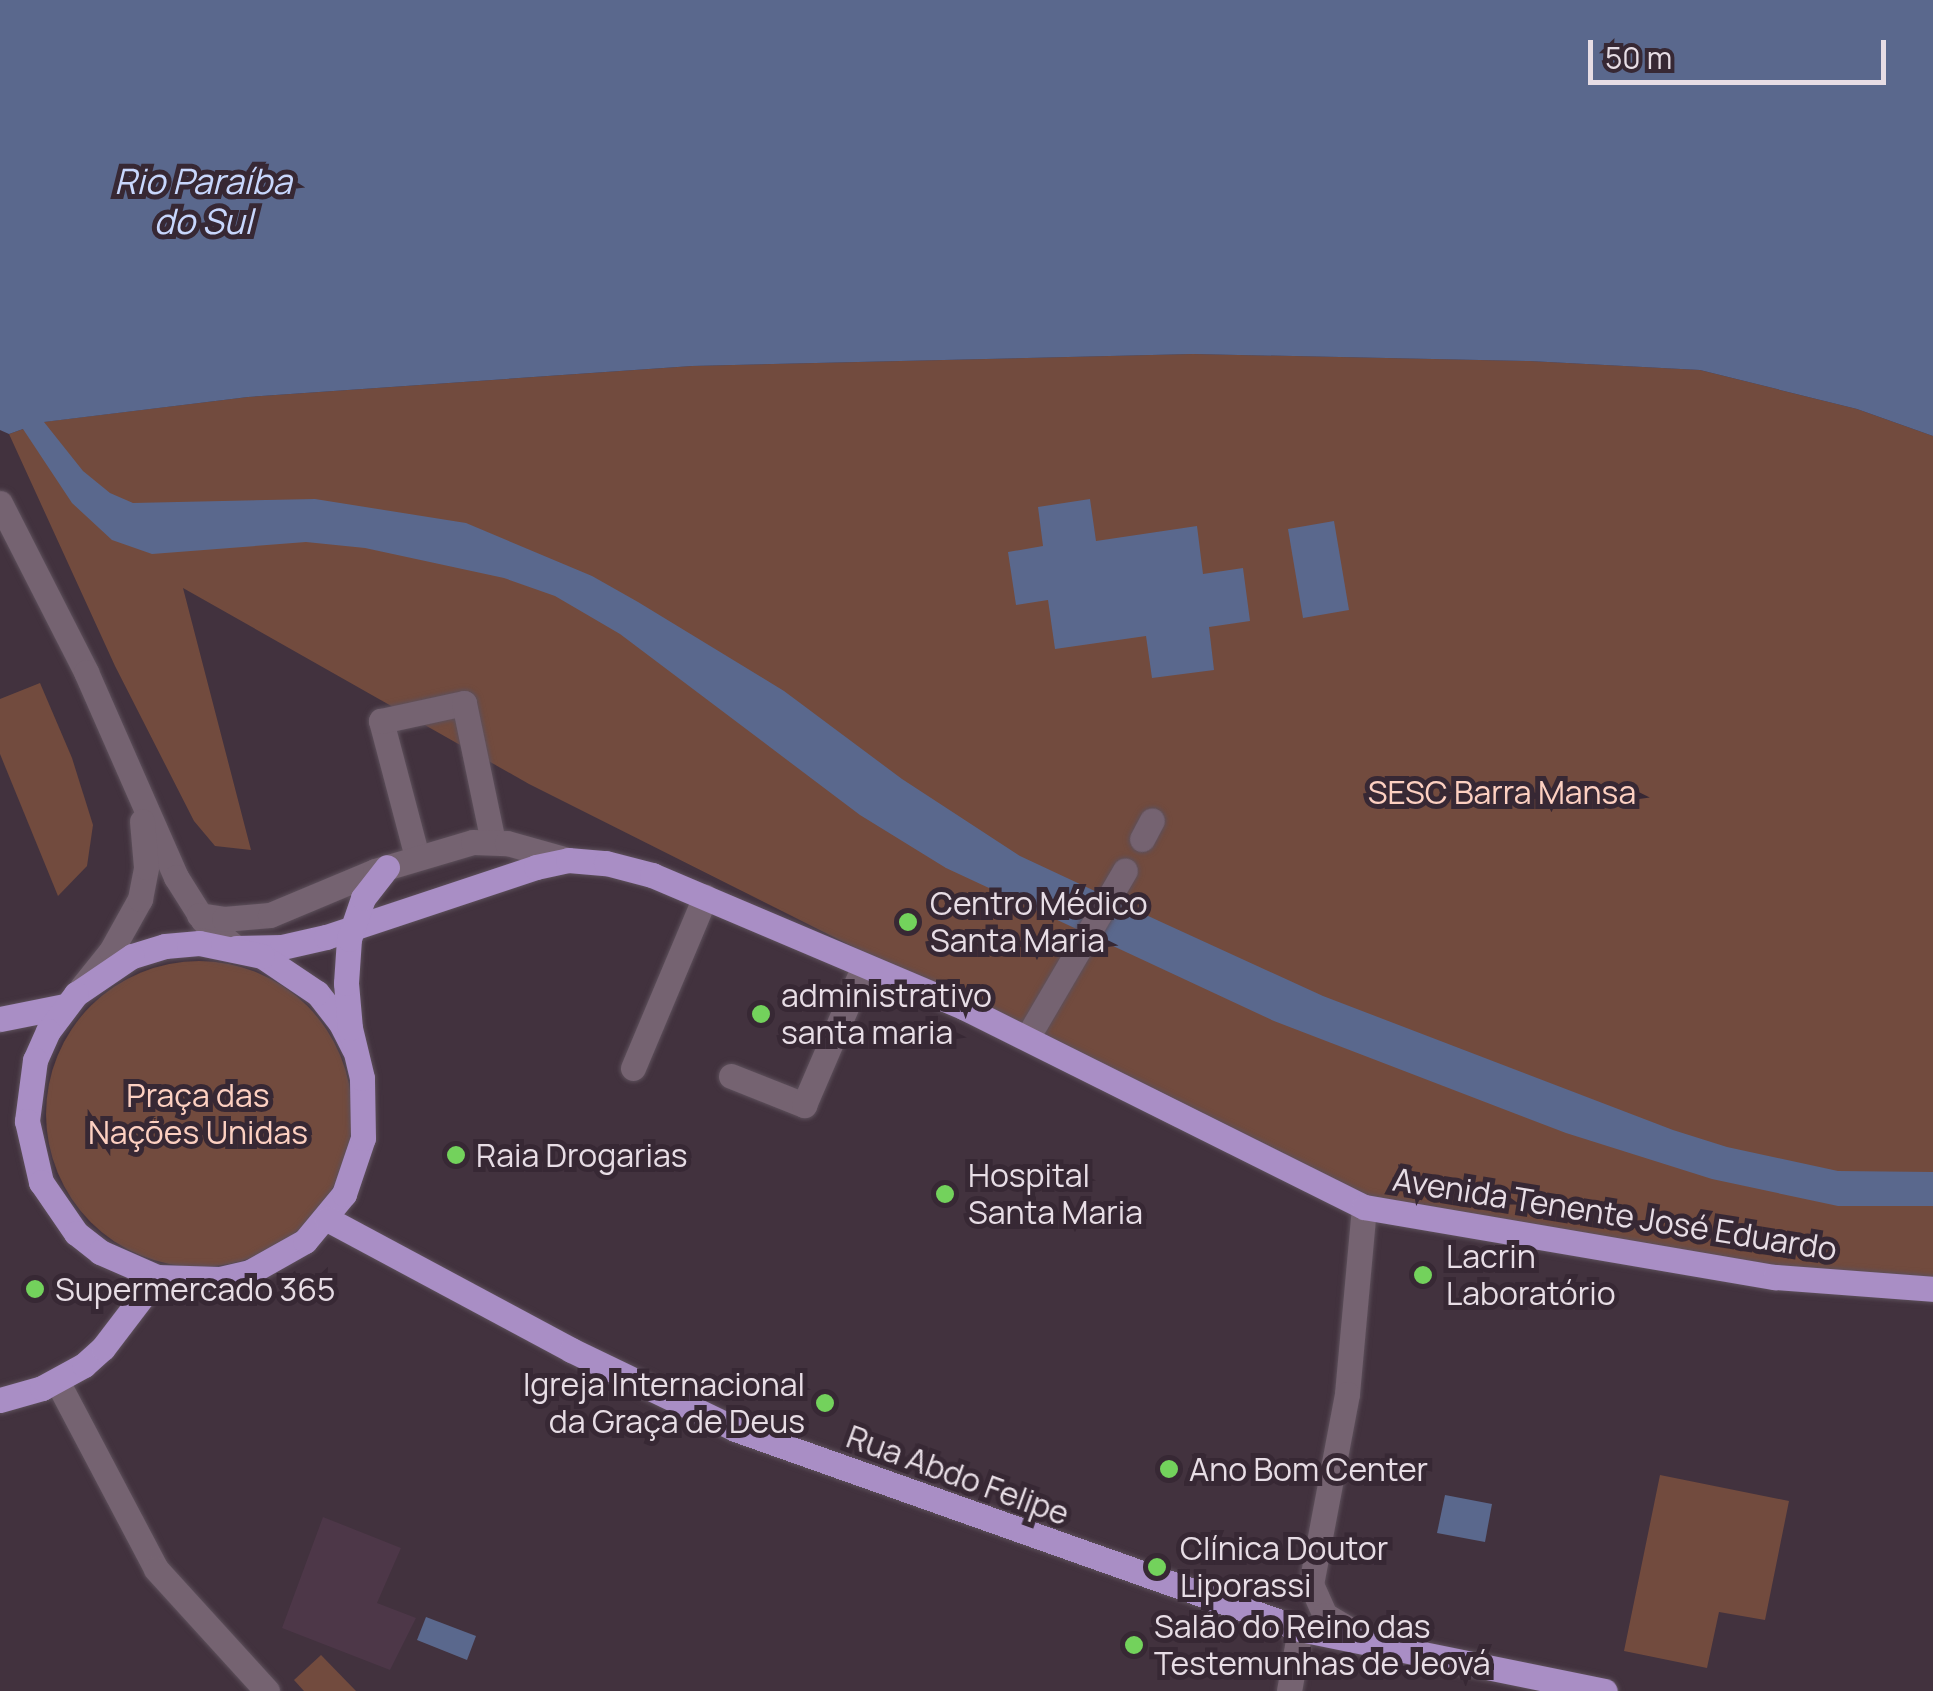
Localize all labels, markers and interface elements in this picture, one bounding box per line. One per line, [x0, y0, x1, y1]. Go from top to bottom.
scale bar [1593, 20, 1890, 82]
text: 50 m [1605, 37, 1672, 78]
water label: Rio Paraíba do Sul [114, 160, 292, 242]
park label: SESC Barra Mansa [1368, 773, 1636, 811]
place label: Centro Médico Santa Maria [930, 885, 1148, 960]
marker: Centro Médico Santa Maria [895, 909, 921, 935]
place label: administrativo santa maria [781, 977, 992, 1052]
marker: administrativo santa maria [750, 1003, 772, 1025]
park label: Praça das Nações Unidas [88, 1077, 308, 1152]
place label: Raia Drogarias [476, 1136, 688, 1174]
marker: Raia Drogarias [445, 1144, 467, 1166]
place label: Hospital Santa Maria [968, 1157, 1143, 1232]
street label: Avenida Tenente José Eduardo [1390, 1160, 1840, 1268]
marker: Hospital Santa Maria [932, 1181, 958, 1207]
place label: Lacrin Laboratório [1446, 1238, 1616, 1313]
marker: Lacrin Laboratório [1410, 1262, 1436, 1288]
place label: Supermercado 365 [55, 1270, 336, 1308]
marker: Supermercado 365 [24, 1278, 46, 1300]
place label: Igreja Internacional da Graça de Deus [523, 1366, 805, 1441]
marker: Igreja Internacional da Graça de Deus [814, 1392, 836, 1414]
street label: Rua Abdo Felipe [842, 1417, 1074, 1533]
place label: Ano Bom Center [1189, 1450, 1428, 1488]
marker: Ano Bom Center [1158, 1458, 1180, 1480]
place label: Clínica Doutor Liporassi [1180, 1530, 1388, 1605]
marker: Clínica Doutor Liporassi [1144, 1554, 1170, 1580]
place label: Salão do Reino das Testemunhas de Jeová [1154, 1608, 1491, 1683]
marker: Salão do Reino das Testemunhas de Jeová [1123, 1634, 1145, 1656]

